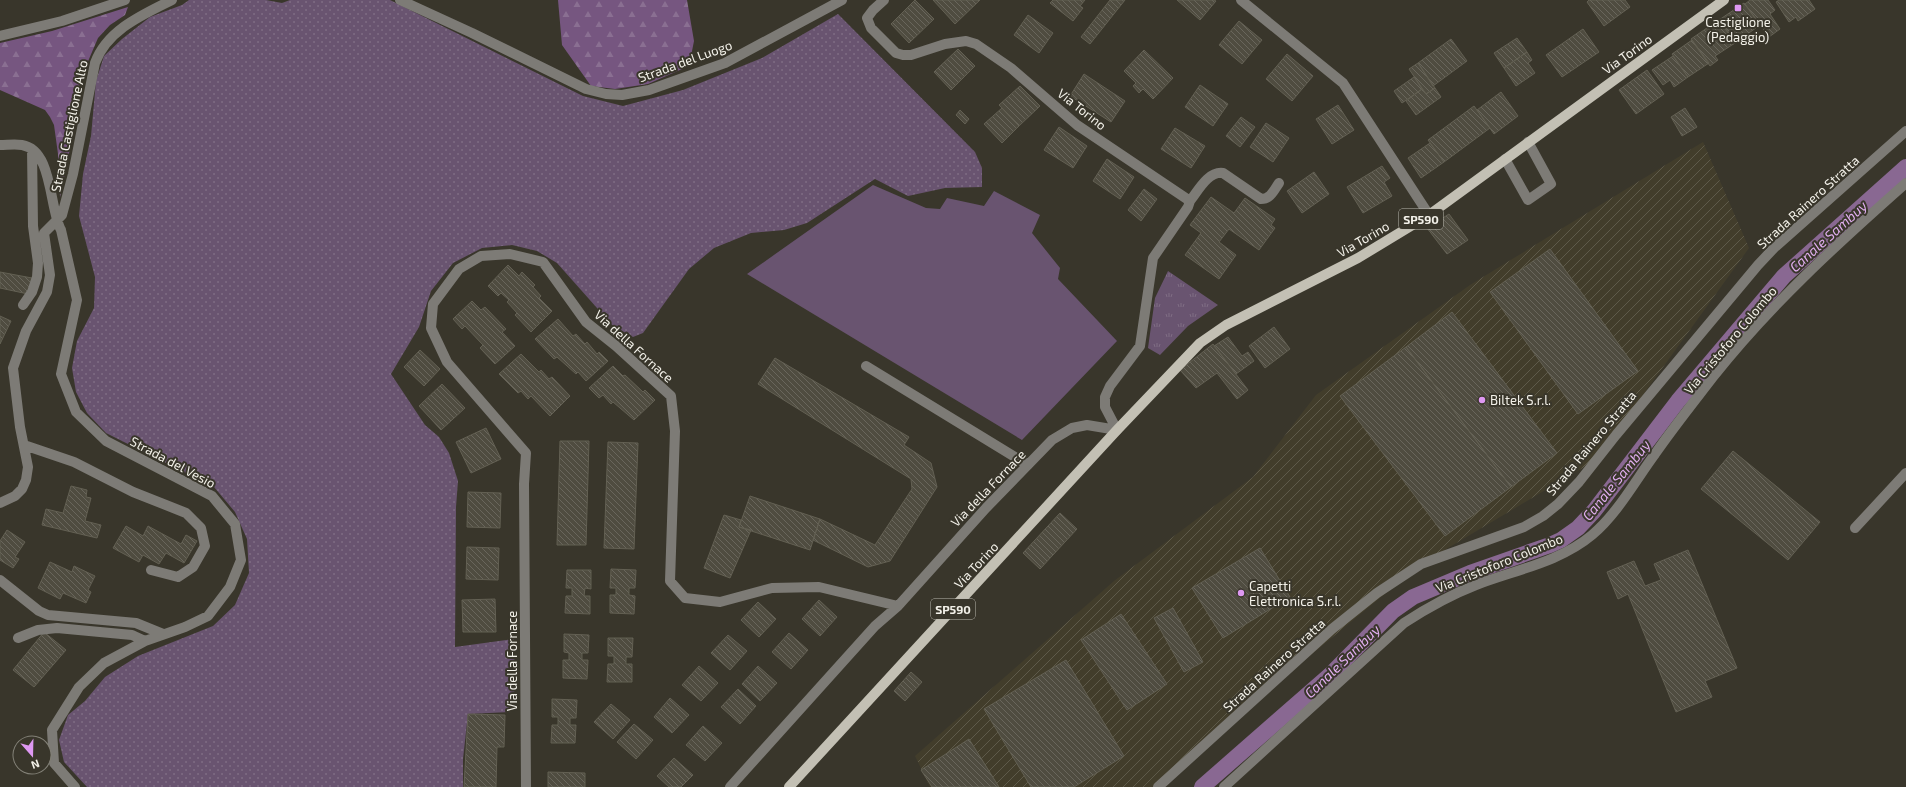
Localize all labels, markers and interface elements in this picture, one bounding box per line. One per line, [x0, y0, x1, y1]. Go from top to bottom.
marker: Castiglione (Pedaggio) [1733, 3, 1743, 13]
place label: Castiglione (Pedaggio) [1705, 14, 1771, 45]
street label: Via Torino [1599, 31, 1655, 77]
street label: Strada del Luogo [636, 37, 734, 85]
street label: Strada Castiglione Alto [47, 59, 91, 193]
street label: Via Torino [1054, 85, 1110, 133]
street label: Strada Rainero Stratta [1754, 152, 1862, 252]
water label: Canale Sambuy [1786, 196, 1871, 275]
road number: SP590 [1399, 209, 1443, 229]
street label: Via Torino [1334, 218, 1392, 260]
street label: Via Cristoforo Colombo [1680, 283, 1780, 397]
street label: Via della Fornace [591, 306, 677, 386]
street label: Strada Rainero Stratta [1543, 387, 1639, 499]
place label: Biltek S.r.l. [1490, 392, 1551, 408]
marker: Biltek S.r.l. [1477, 395, 1487, 405]
street label: Strada del Vesio [128, 433, 218, 491]
water label: Canale Sambuy [1578, 436, 1654, 524]
street label: Via della Fornace [947, 446, 1029, 530]
street label: Via Cristoforo Colombo [1433, 530, 1565, 596]
street label: Via Torino [950, 538, 1002, 592]
place label: Capetti Elettronica S.r.l. [1249, 578, 1341, 609]
marker: Capetti Elettronica S.r.l. [1236, 588, 1246, 598]
road number: SP590 [931, 599, 975, 619]
street label: Via della Fornace [504, 611, 520, 711]
street label: Strada Rainero Stratta [1220, 615, 1328, 715]
water label: Canale Sambuy [1301, 620, 1384, 701]
north arrow [12, 735, 52, 775]
text: N [30, 757, 42, 772]

